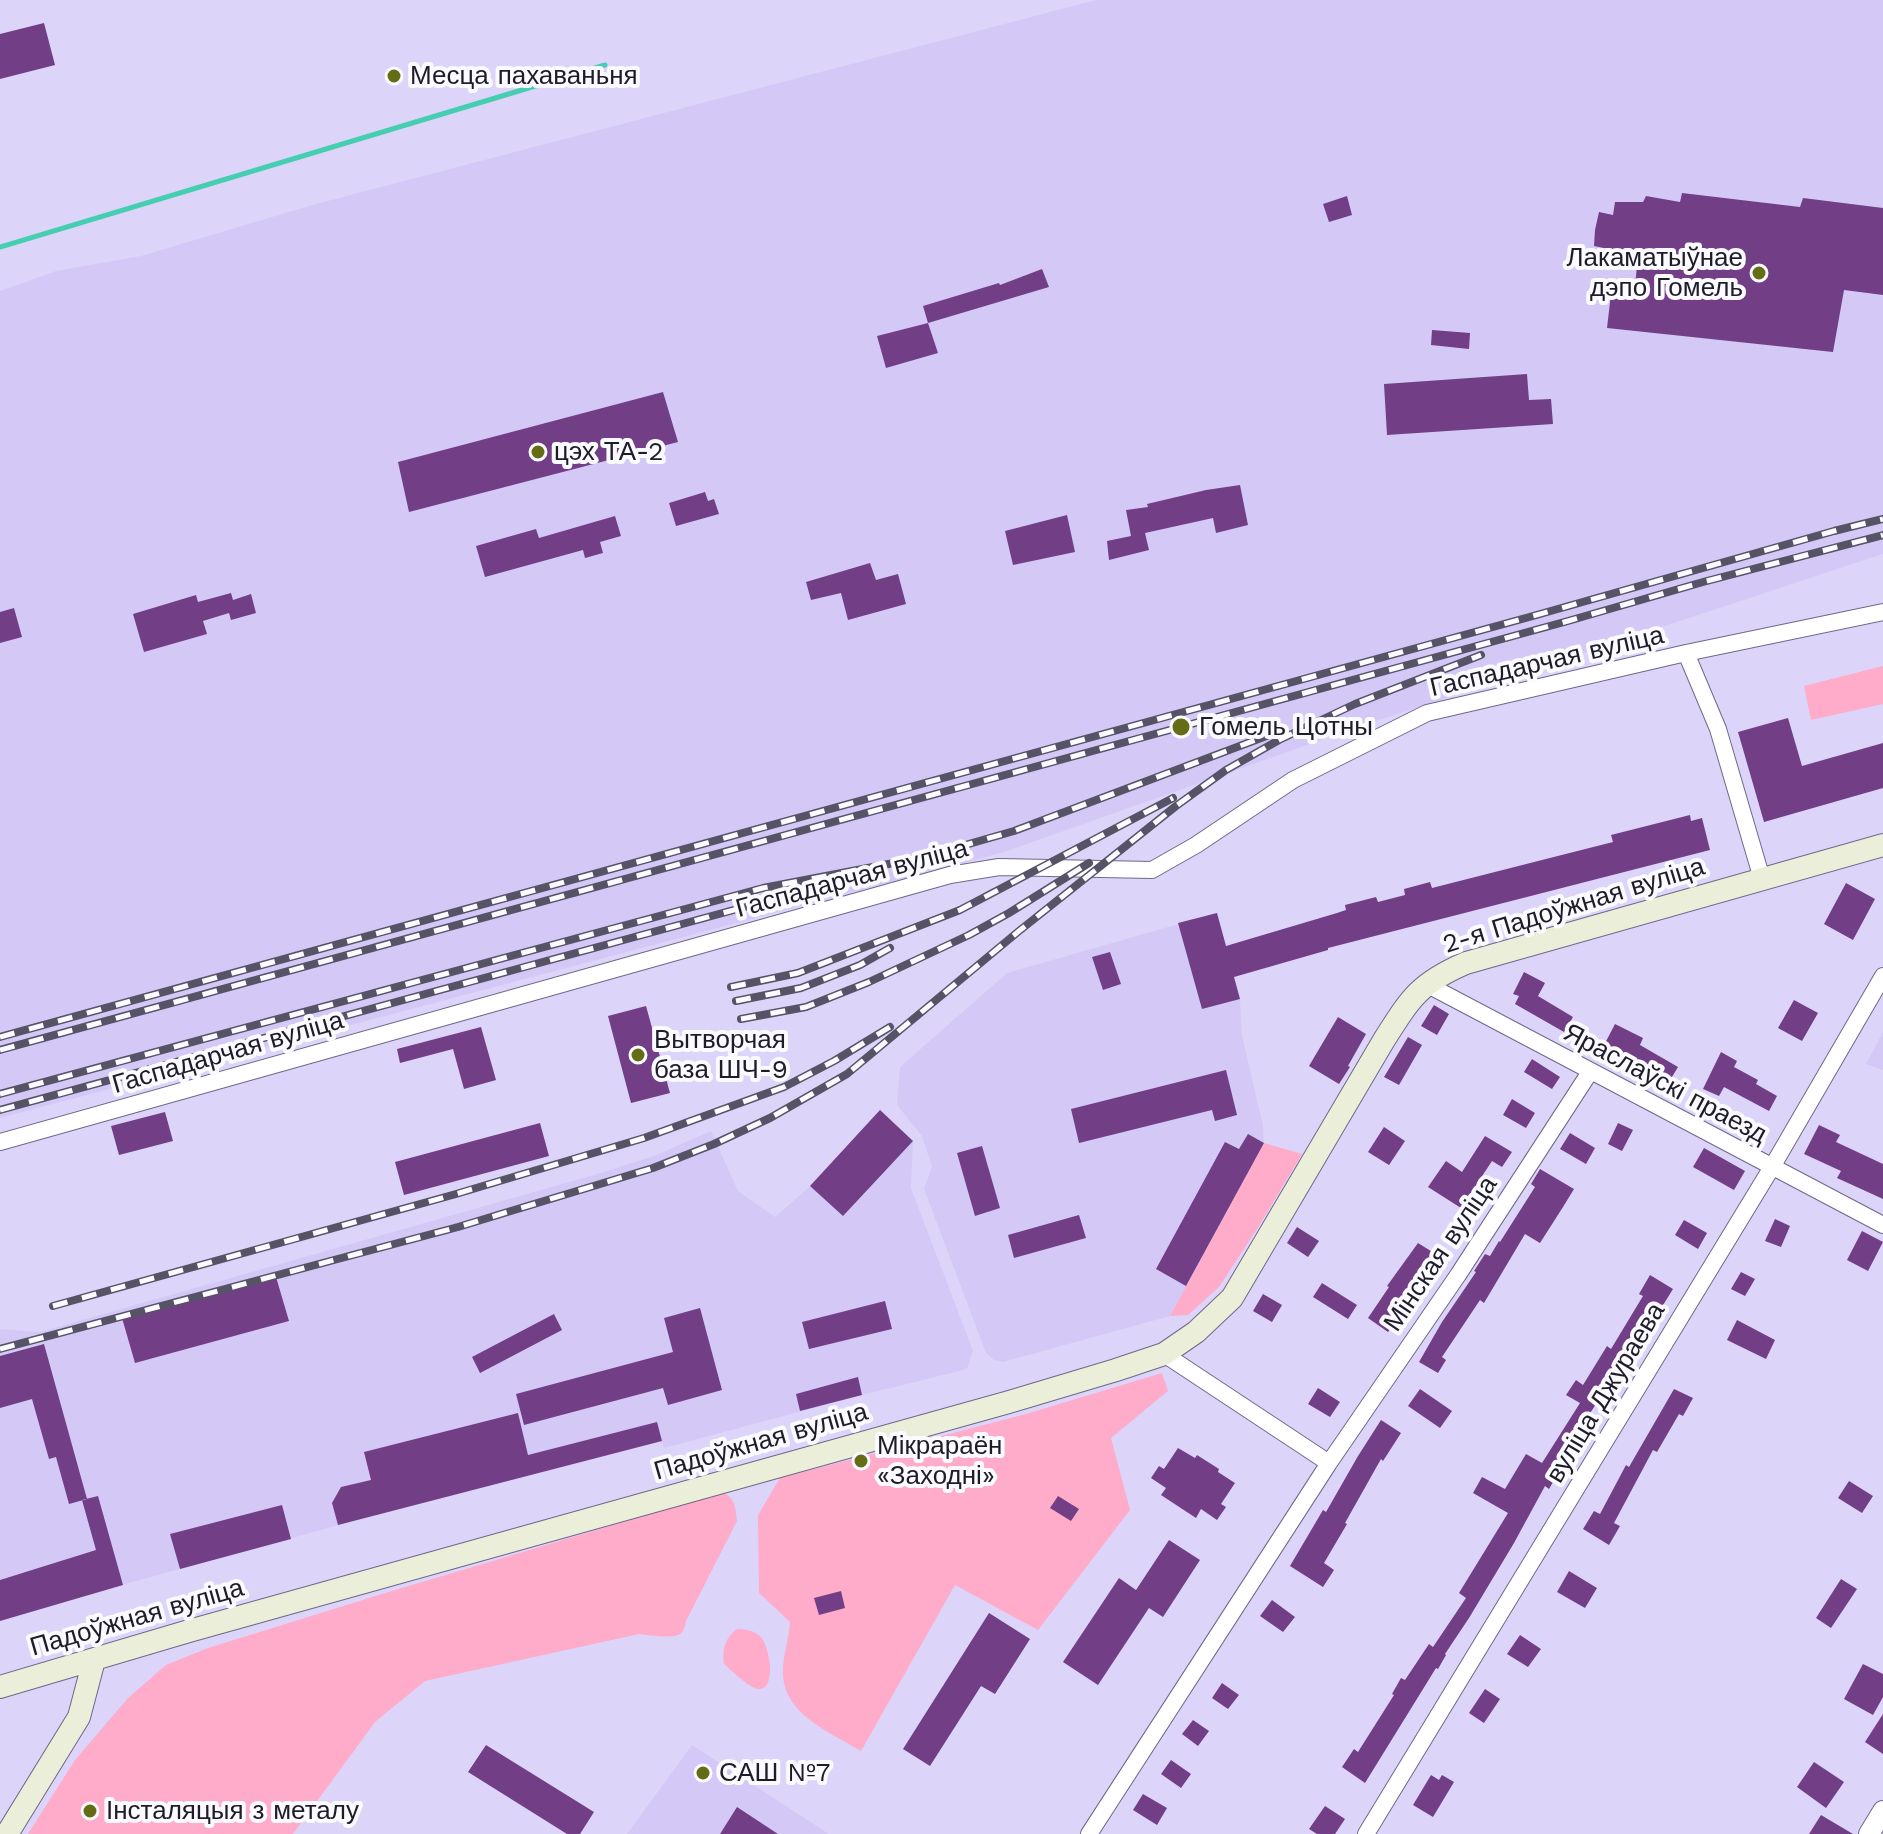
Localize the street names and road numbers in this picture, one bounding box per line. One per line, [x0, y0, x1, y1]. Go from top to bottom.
street label: Гаспадарчая вуліца [1427, 620, 1667, 704]
street label: Гаспадарчая вуліца [733, 833, 971, 925]
street label: 2-я Падоўжная вуліца [1440, 851, 1708, 961]
street label: Гаспадарчая вуліца [109, 1005, 347, 1101]
street label: Яраслаўскі праезд [1558, 1017, 1772, 1151]
street label: Мінская вуліца [1378, 1171, 1504, 1337]
street label: вуліца Джураева [1540, 1297, 1672, 1489]
street label: Падоўжная вуліца [651, 1397, 871, 1487]
street label: Падоўжная вуліца [27, 1573, 247, 1663]

